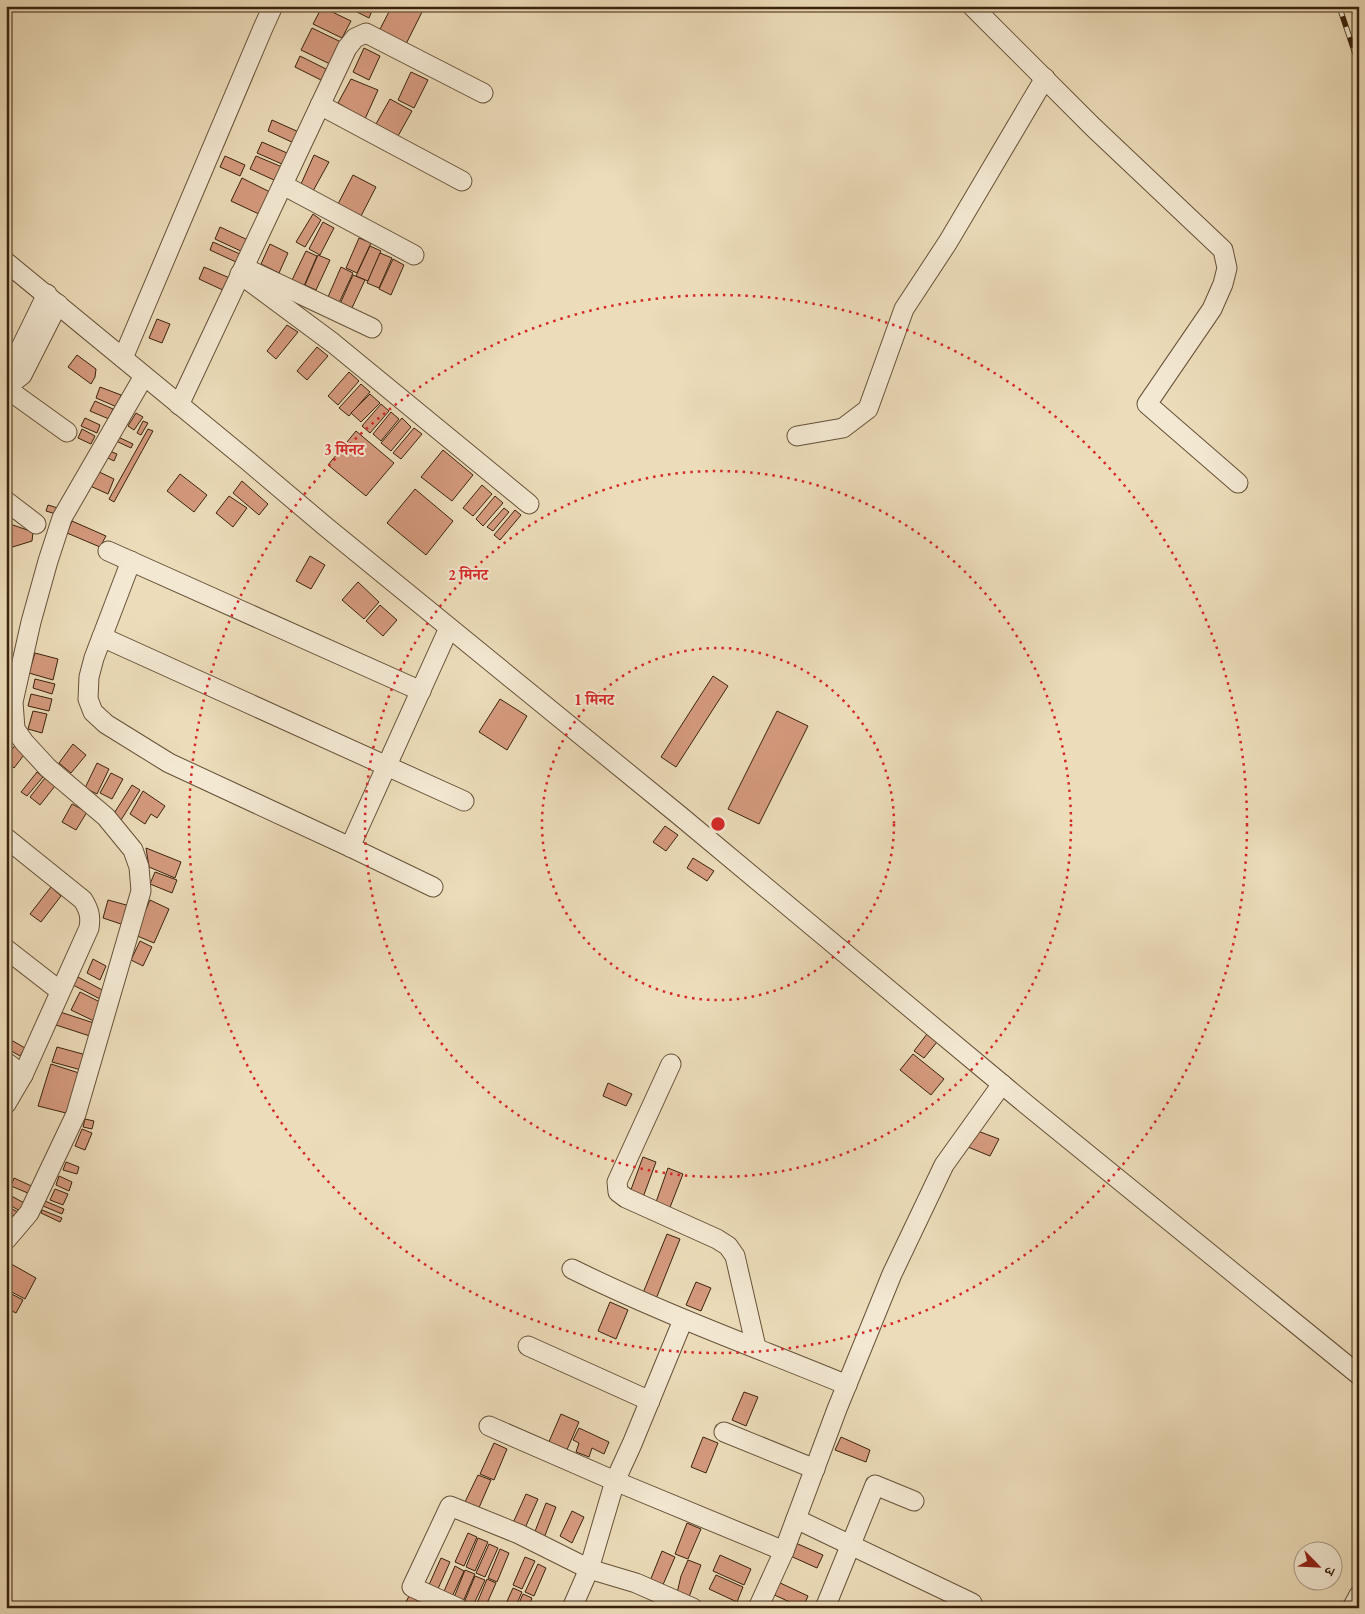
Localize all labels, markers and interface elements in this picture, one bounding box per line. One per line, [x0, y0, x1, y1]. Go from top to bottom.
text: 3 मिनट [324, 440, 366, 459]
text: 2 मिनट [448, 565, 490, 584]
text: 1 मिनट [574, 690, 616, 709]
centre of rings [709, 815, 727, 833]
north arrow [1292, 1542, 1342, 1592]
text: उ [1320, 1563, 1340, 1579]

